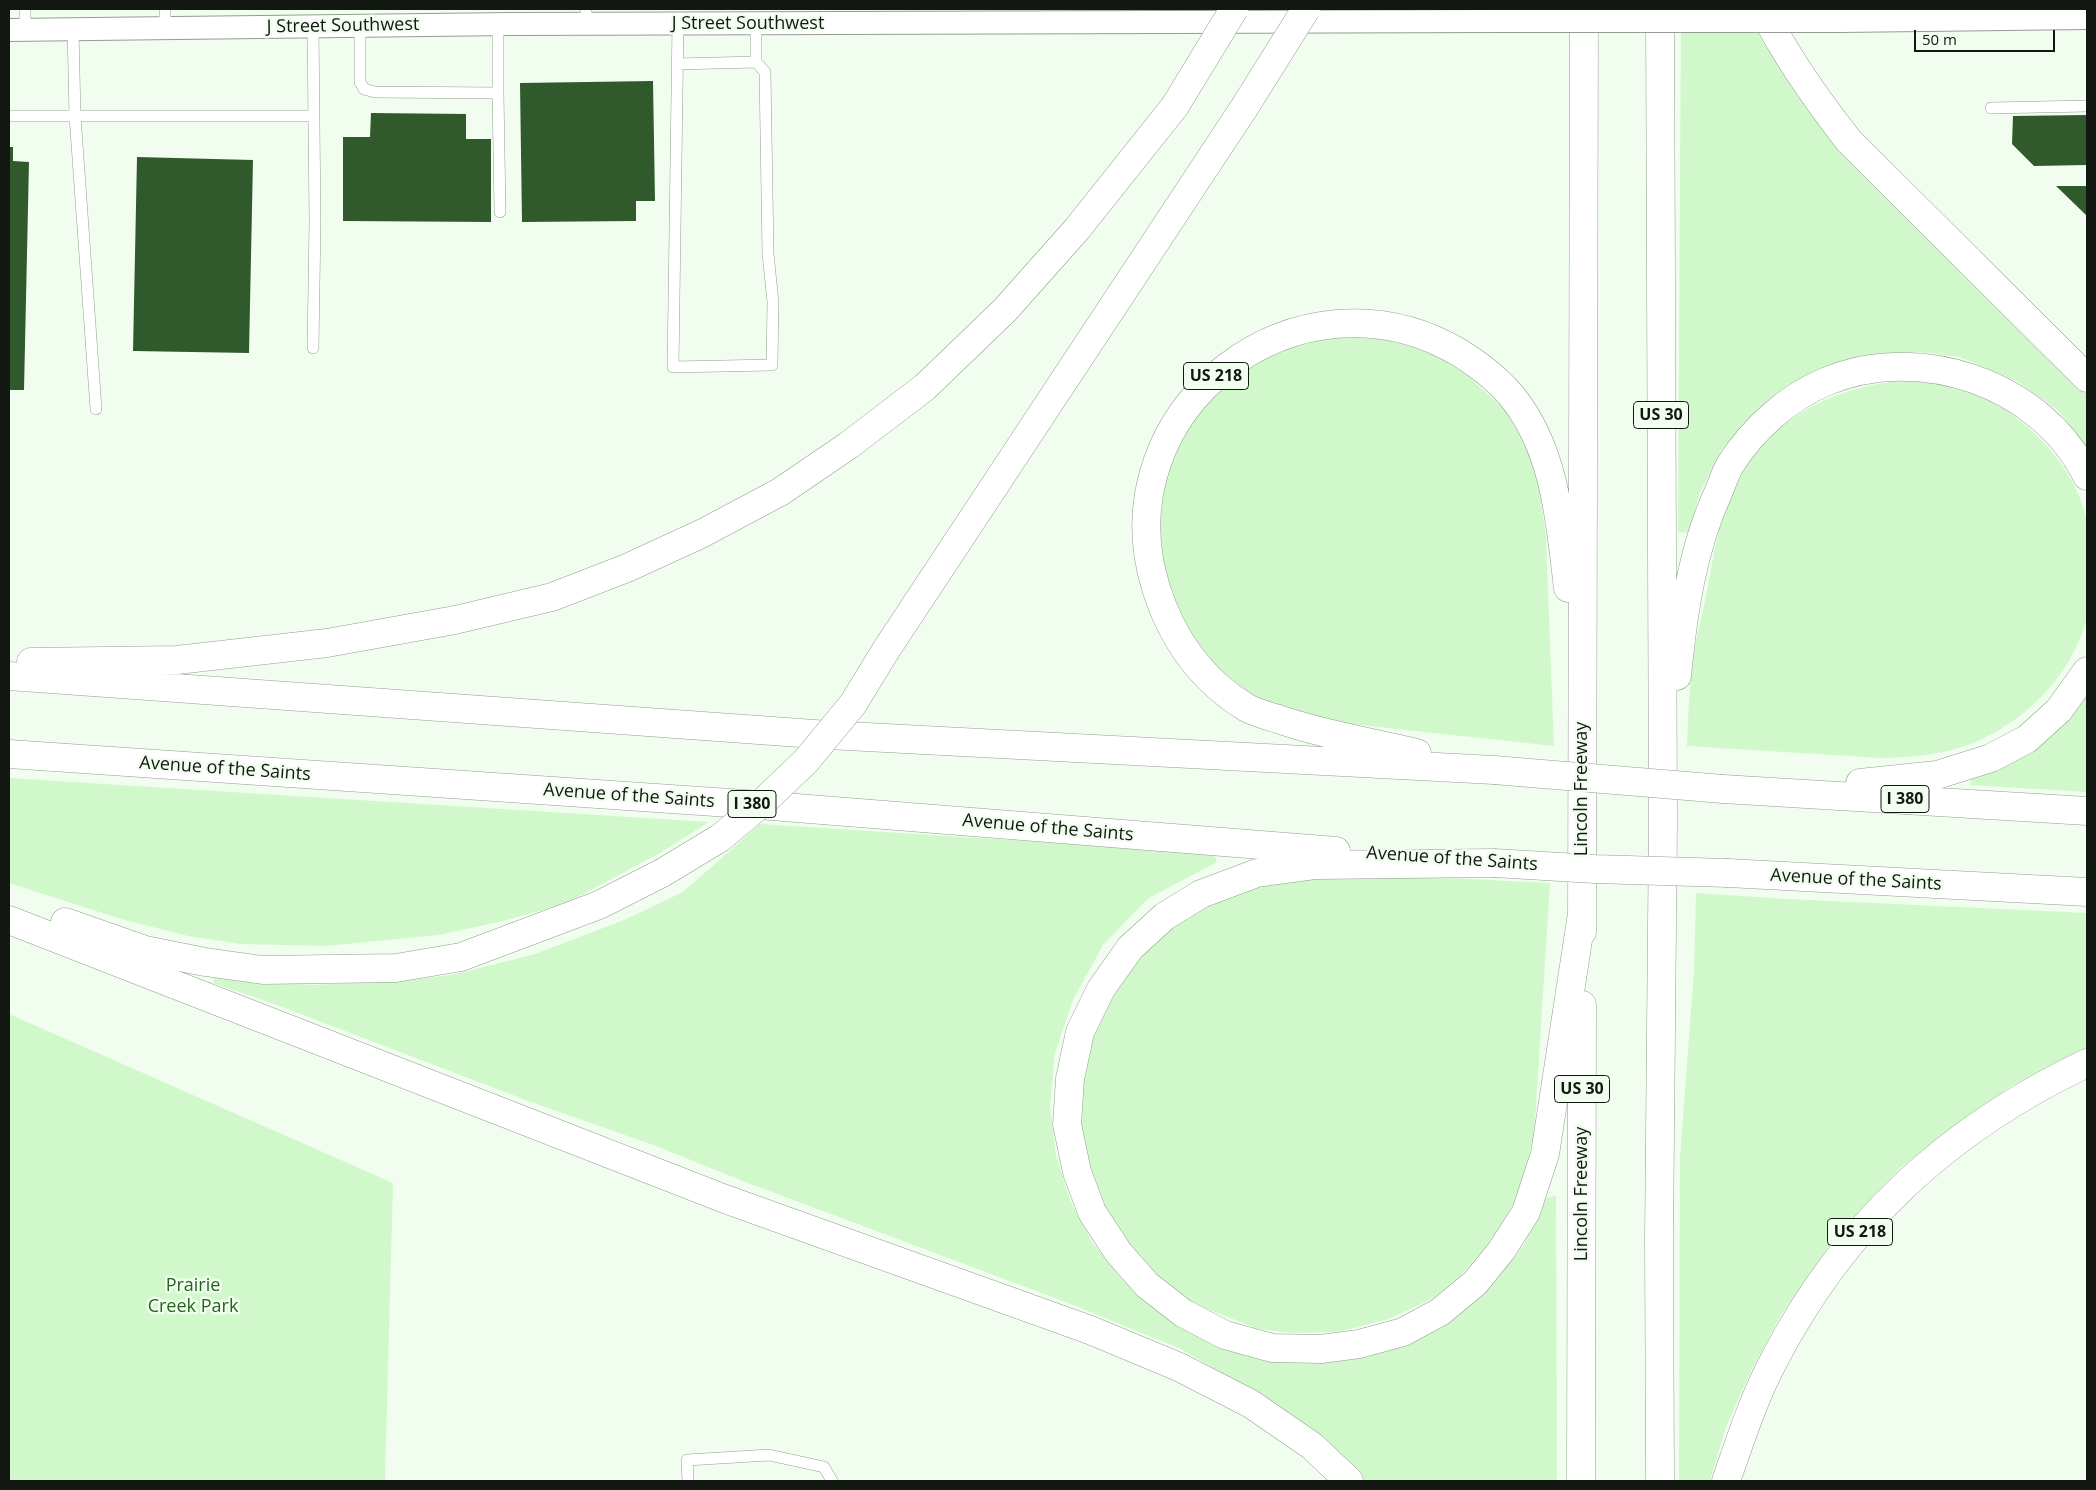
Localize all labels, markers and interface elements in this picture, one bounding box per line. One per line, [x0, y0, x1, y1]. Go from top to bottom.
street label: J Street Southwest [672, 13, 824, 35]
street label: J Street Southwest [266, 14, 420, 38]
scale bar [1916, 20, 2057, 52]
text: 50 m [1922, 29, 1957, 49]
road number: US 218 [1184, 362, 1248, 390]
road number: US 30 [1634, 402, 1688, 428]
street label: Lincoln Freeway [1571, 722, 1593, 856]
street label: Avenue of the Saints [139, 752, 311, 786]
street label: Avenue of the Saints [543, 779, 715, 813]
road number: I 380 [1881, 786, 1929, 812]
road number: I 380 [728, 791, 776, 818]
street label: Avenue of the Saints [962, 810, 1134, 846]
street label: Avenue of the Saints [1366, 842, 1538, 876]
street label: Avenue of the Saints [1770, 865, 1942, 895]
road number: US 30 [1554, 1076, 1610, 1102]
street label: Lincoln Freeway [1571, 1127, 1593, 1261]
road number: US 218 [1828, 1218, 1892, 1246]
park label: Prairie Creek Park [148, 1275, 238, 1318]

